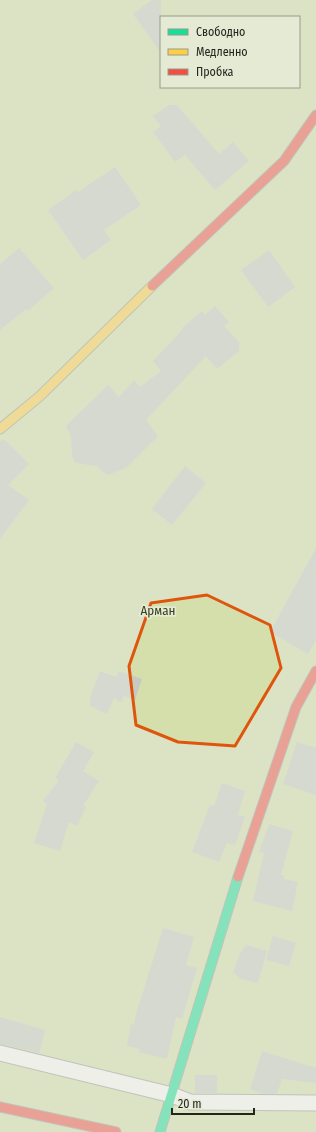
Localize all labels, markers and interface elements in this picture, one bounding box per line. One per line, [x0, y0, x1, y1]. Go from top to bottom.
legend [160, 16, 300, 88]
text: Свободно [196, 25, 245, 39]
text: Медленно [196, 45, 248, 59]
text: Пробка [196, 65, 234, 79]
park label: Арман [141, 603, 175, 618]
scale bar [172, 1090, 254, 1116]
text: 20 m [178, 1097, 202, 1111]

